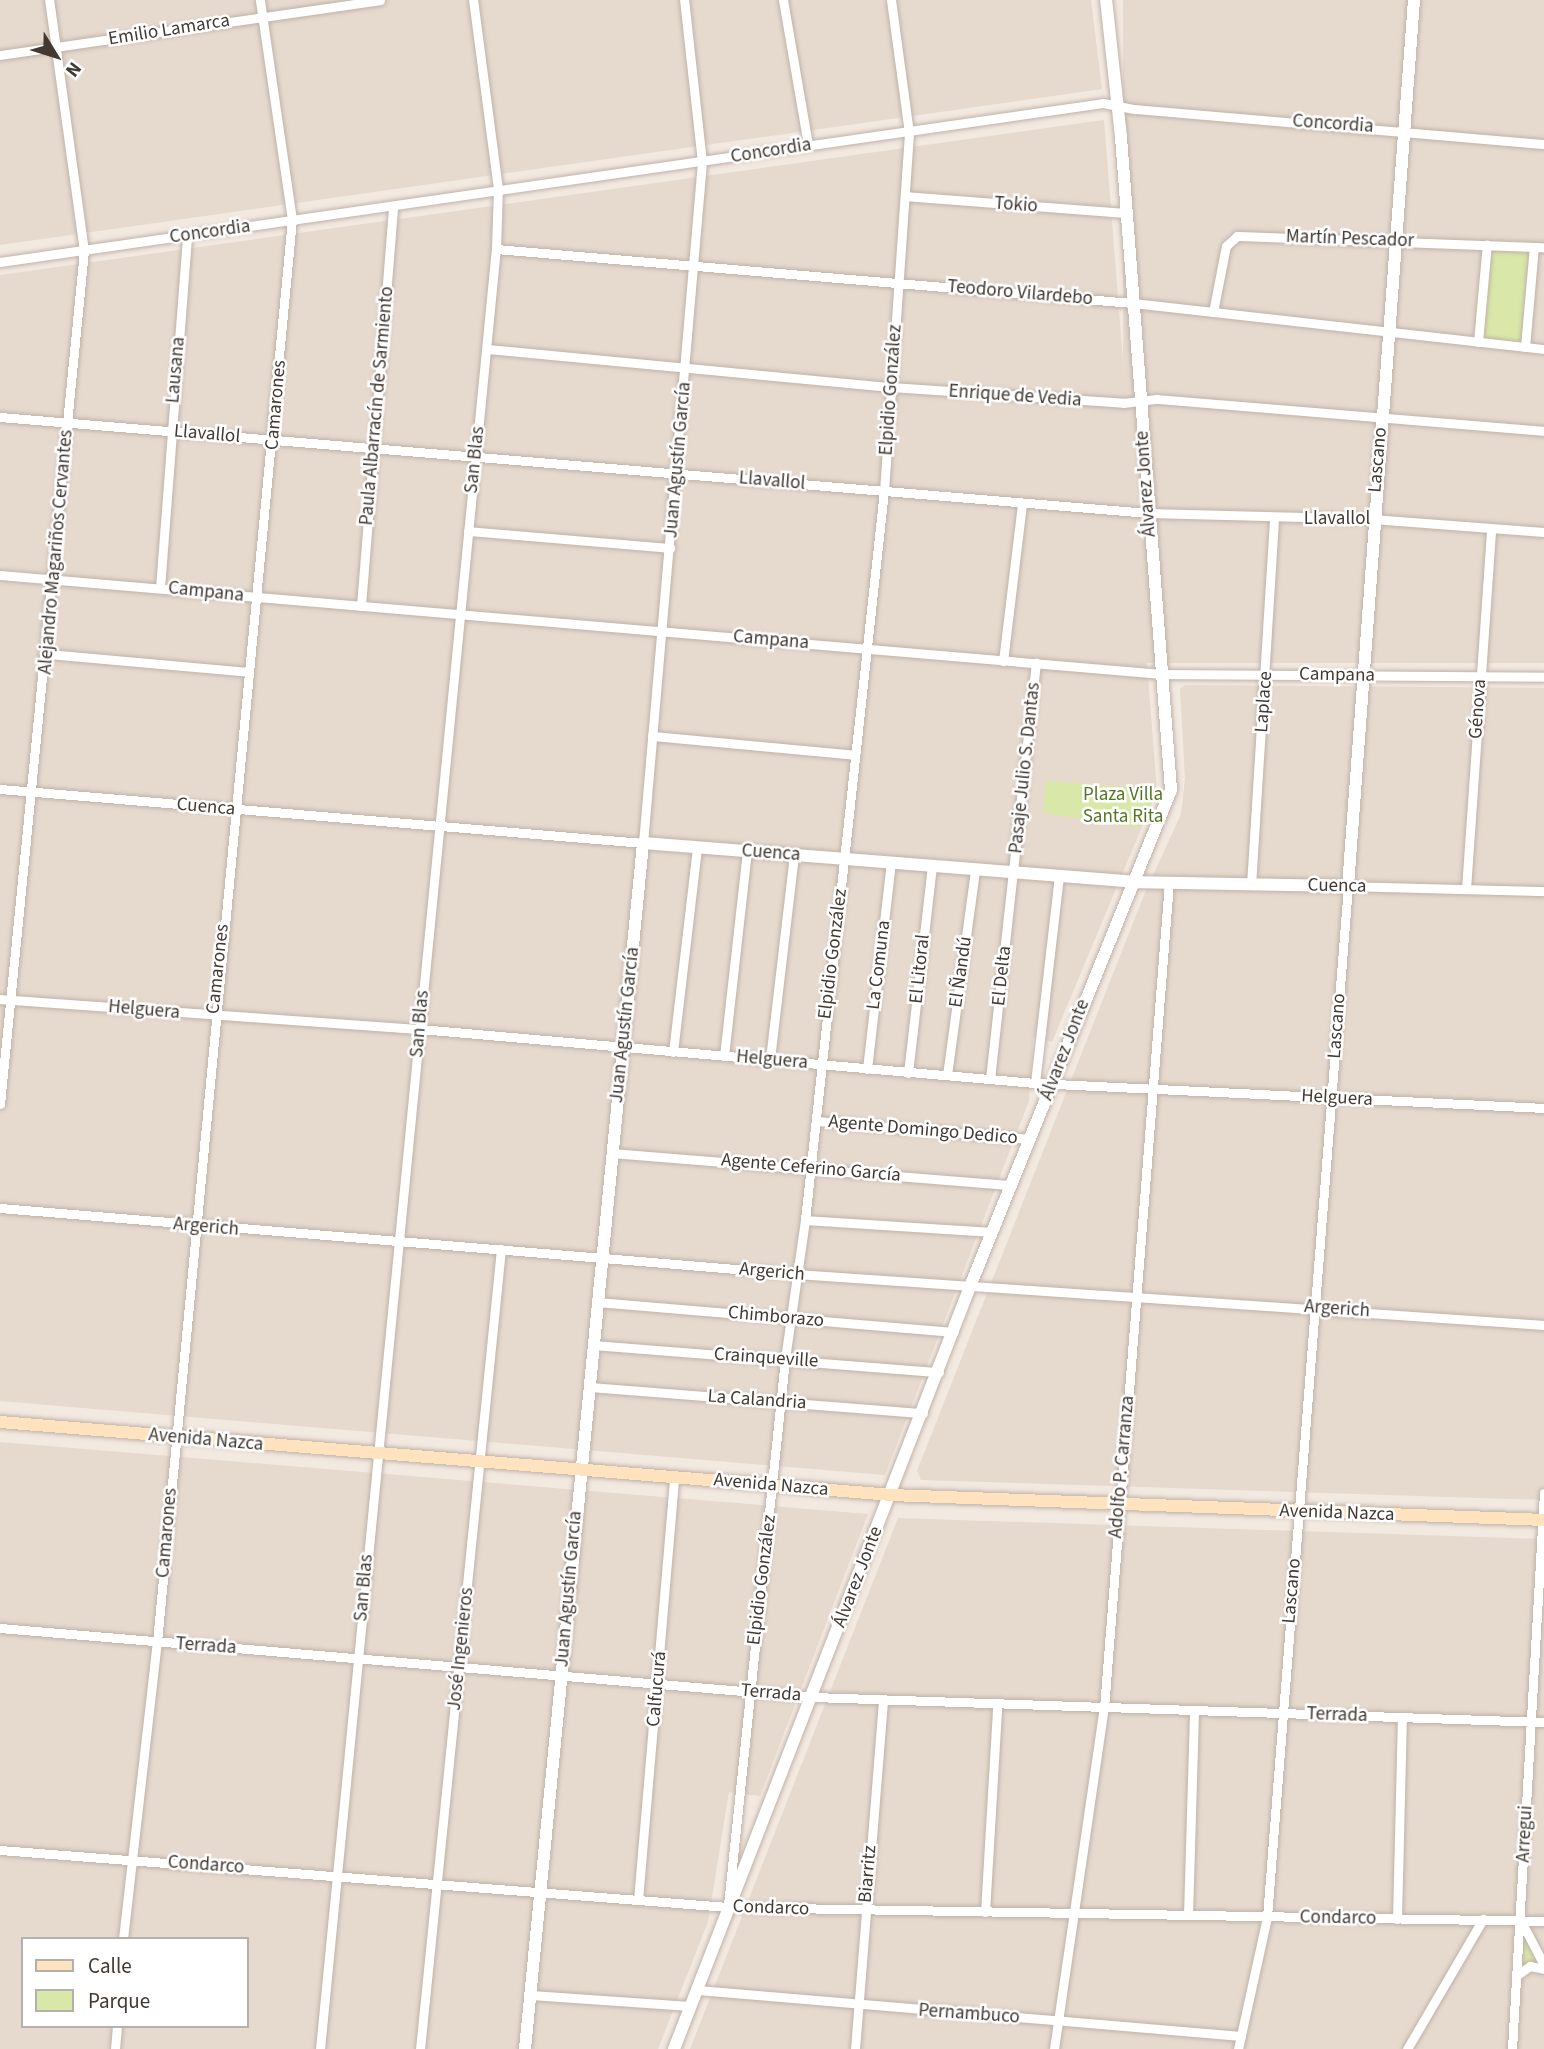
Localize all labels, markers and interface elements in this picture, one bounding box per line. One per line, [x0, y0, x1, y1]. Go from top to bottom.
street label: Emilio Lamarca [107, 9, 231, 51]
north arrow [21, 21, 91, 91]
text: N [58, 56, 87, 83]
street label: Concordia [1292, 110, 1374, 138]
street label: Concordia [729, 133, 813, 169]
street label: Tokio [993, 192, 1039, 218]
street label: Concordia [168, 215, 252, 249]
street label: Martín Pescador [1285, 225, 1415, 253]
street label: Teodoro Vilardebo [946, 275, 1094, 311]
street label: Paula Albarracín de Sarmiento [355, 286, 399, 526]
street label: Elpidio González [875, 324, 907, 456]
street label: Lausana [162, 336, 190, 404]
street label: Camarones [261, 359, 291, 451]
street label: Enrique de Vedia [948, 380, 1082, 412]
street label: Juan Agustín García [660, 381, 696, 539]
street label: Llavallol [173, 420, 241, 448]
street label: San Blas [460, 425, 490, 495]
street label: Lascano [1364, 426, 1392, 494]
street label: Alejandro Magariños Cervantes [34, 429, 78, 675]
street label: Álvarez Jonte [1131, 430, 1161, 538]
street label: Llavallol [738, 467, 806, 495]
street label: Llavallol [1304, 508, 1370, 530]
street label: Campana [167, 577, 245, 607]
street label: Campana [732, 625, 810, 655]
street label: Campana [1299, 663, 1375, 687]
street label: Laplace [1250, 671, 1278, 733]
street label: Génova [1465, 678, 1491, 740]
street label: Pasaje Julio S. Dantas [1005, 681, 1045, 855]
park label: Plaza Villa Santa Rita [1083, 784, 1163, 828]
street label: Cuenca [176, 793, 236, 821]
street label: Cuenca [741, 840, 801, 866]
street label: Cuenca [1307, 874, 1367, 898]
street label: Elpidio González [814, 887, 852, 1021]
street label: La Comuna [862, 919, 896, 1011]
street label: Camarones [202, 923, 234, 1015]
street label: El Litoral [905, 933, 935, 1005]
street label: El Ñandú [945, 935, 977, 1009]
street label: El Delta [988, 945, 1016, 1007]
street label: Juan Agustín García [605, 946, 645, 1104]
street label: San Blas [406, 989, 434, 1059]
street label: Lascano [1323, 993, 1351, 1059]
street label: Helguera [107, 996, 181, 1024]
street label: Álvarez Jonte [1035, 996, 1095, 1104]
street label: Helguera [735, 1046, 809, 1074]
street label: Helguera [1301, 1085, 1373, 1111]
street label: Agente Domingo Dedico [827, 1110, 1019, 1150]
street label: Agente Ceferino García [720, 1149, 902, 1187]
street label: Argerich [172, 1213, 240, 1241]
street label: Argerich [738, 1258, 806, 1286]
street label: Argerich [1303, 1295, 1371, 1323]
street label: Chimborazo [727, 1301, 825, 1333]
street label: Crainqueville [713, 1343, 819, 1373]
street label: La Calandria [707, 1385, 807, 1415]
street label: Adolfo P. Carranza [1104, 1395, 1140, 1539]
street label: Avenida Nazca [148, 1424, 264, 1456]
street label: Avenida Nazca [713, 1469, 829, 1501]
street label: Camarones [152, 1487, 182, 1579]
street label: Avenida Nazca [1279, 1500, 1395, 1526]
street label: Juan Agustín García [551, 1510, 587, 1668]
street label: Elpidio González [743, 1513, 781, 1647]
street label: Álvarez Jonte [828, 1523, 888, 1631]
street label: San Blas [350, 1553, 378, 1623]
street label: Lascano [1278, 1557, 1306, 1625]
street label: José Ingenieros [443, 1586, 479, 1712]
street label: Terrada [175, 1633, 237, 1659]
street label: Calfucurá [642, 1650, 672, 1728]
street label: Terrada [740, 1679, 802, 1707]
street label: Terrada [1306, 1703, 1368, 1727]
street label: Arregui [1512, 1805, 1538, 1863]
street label: Biarritz [854, 1844, 882, 1904]
street label: Condarco [167, 1851, 245, 1879]
street label: Condarco [732, 1895, 810, 1921]
street label: Condarco [1299, 1906, 1377, 1930]
legend [21, 1937, 248, 2028]
text: Calle [88, 1951, 132, 1981]
text: Parque [88, 1986, 150, 2016]
street label: Pernambuco [918, 1999, 1020, 2029]

